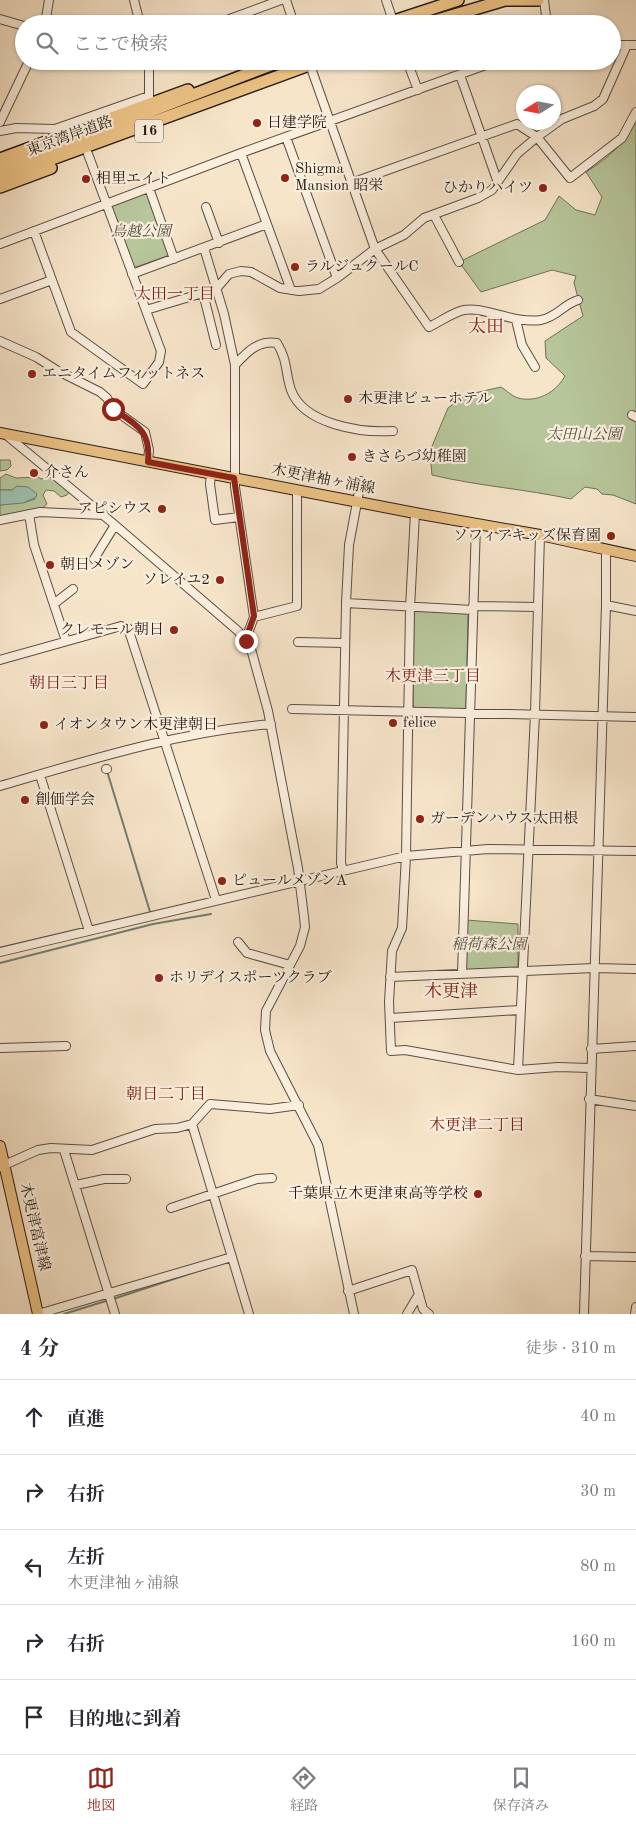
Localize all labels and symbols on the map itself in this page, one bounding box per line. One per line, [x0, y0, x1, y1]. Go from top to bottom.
north arrow [516, 85, 561, 130]
street label: 東京湾岸道路 [24, 113, 115, 159]
place label: 日建学院 [267, 114, 327, 131]
marker: 日建学院 [251, 117, 263, 129]
road number: 16 [135, 120, 163, 142]
place label: Shigma Mansion 昭栄 [295, 162, 383, 194]
place label: 相里エイト [96, 170, 171, 187]
marker: Shigma Mansion 昭栄 [279, 172, 291, 184]
marker: 相里エイト [80, 173, 92, 185]
place label: ひかりハイツ [443, 180, 533, 196]
marker: ひかりハイツ [537, 182, 549, 194]
park label: 鳥越公園 [111, 223, 174, 240]
place label: ラルジュクールC [305, 259, 419, 275]
marker: ラルジュクールC [289, 261, 301, 273]
district label: 太田一丁目 [135, 285, 215, 303]
district label: 太田 [468, 317, 504, 336]
place label: エニタイムフィットネス [42, 365, 205, 382]
marker: エニタイムフィットネス [26, 368, 38, 380]
place label: 木更津ビューホテル [358, 390, 492, 407]
marker: 木更津ビューホテル [342, 393, 354, 405]
route start [102, 398, 125, 421]
park label: 太田山公園 [546, 426, 624, 443]
place label: きさらづ幼稚園 [362, 448, 467, 465]
marker: きさらづ幼稚園 [346, 451, 358, 463]
street label: 木更津袖ヶ浦線 [270, 461, 376, 497]
place label: 介さん [44, 464, 89, 481]
marker: 介さん [28, 467, 40, 479]
place label: アピシウス [77, 501, 152, 517]
marker: アピシウス [156, 503, 168, 515]
place label: ソフィアキッズ保育園 [453, 527, 601, 544]
marker: ソフィアキッズ保育園 [605, 530, 617, 542]
place label: 朝日メゾン [60, 556, 135, 573]
marker: 朝日メゾン [44, 559, 56, 571]
place label: ソレイユ2 [143, 572, 210, 588]
marker: ソレイユ2 [214, 574, 226, 586]
place label: クレモール朝日 [60, 621, 164, 638]
marker: クレモール朝日 [168, 624, 180, 636]
route end [235, 630, 258, 653]
district label: 木更津三丁目 [385, 667, 481, 685]
district label: 朝日三丁目 [29, 674, 109, 692]
place label: イオンタウン木更津朝日 [54, 716, 218, 733]
place label: felice [403, 716, 436, 731]
marker: felice [387, 717, 399, 729]
marker: イオンタウン木更津朝日 [38, 719, 50, 731]
place label: 創価学会 [35, 791, 95, 808]
marker: 創価学会 [19, 794, 31, 806]
place label: ガーデンハウス太田根 [430, 810, 578, 827]
marker: ガーデンハウス太田根 [414, 813, 426, 825]
place label: ピュールメゾンA [232, 872, 348, 889]
marker: ピュールメゾンA [216, 875, 228, 887]
park label: 稲荷森公園 [451, 936, 529, 953]
place label: ホリデイスポーツクラブ [169, 969, 332, 986]
marker: ホリデイスポーツクラブ [153, 972, 165, 984]
district label: 木更津 [424, 981, 478, 1001]
district label: 朝日二丁目 [126, 1085, 206, 1103]
district label: 木更津二丁目 [429, 1116, 525, 1134]
street label: 木更津富津線 [17, 1181, 53, 1273]
place label: 千葉県立木更津東高等学校 [288, 1185, 468, 1202]
marker: 千葉県立木更津東高等学校 [472, 1188, 484, 1200]

